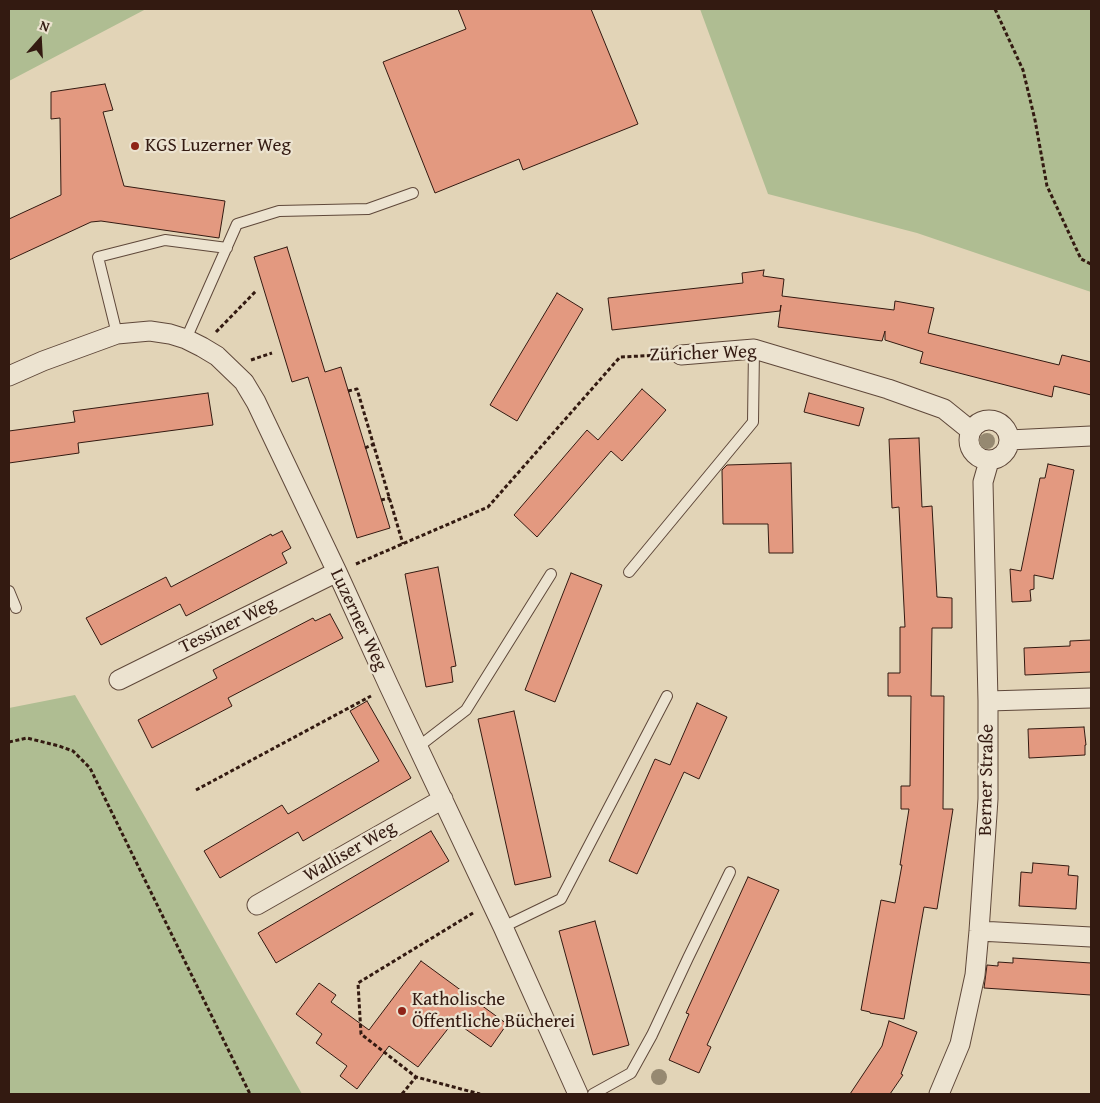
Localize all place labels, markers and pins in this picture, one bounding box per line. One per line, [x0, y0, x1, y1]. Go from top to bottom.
place label: KGS Luzerner Weg [145, 135, 291, 157]
marker: KGS Luzerner Weg [129, 140, 141, 152]
place label: Katholische Öffentliche Bücherei [412, 989, 575, 1033]
marker: Katholische Öffentliche Bücherei [396, 1005, 408, 1017]

